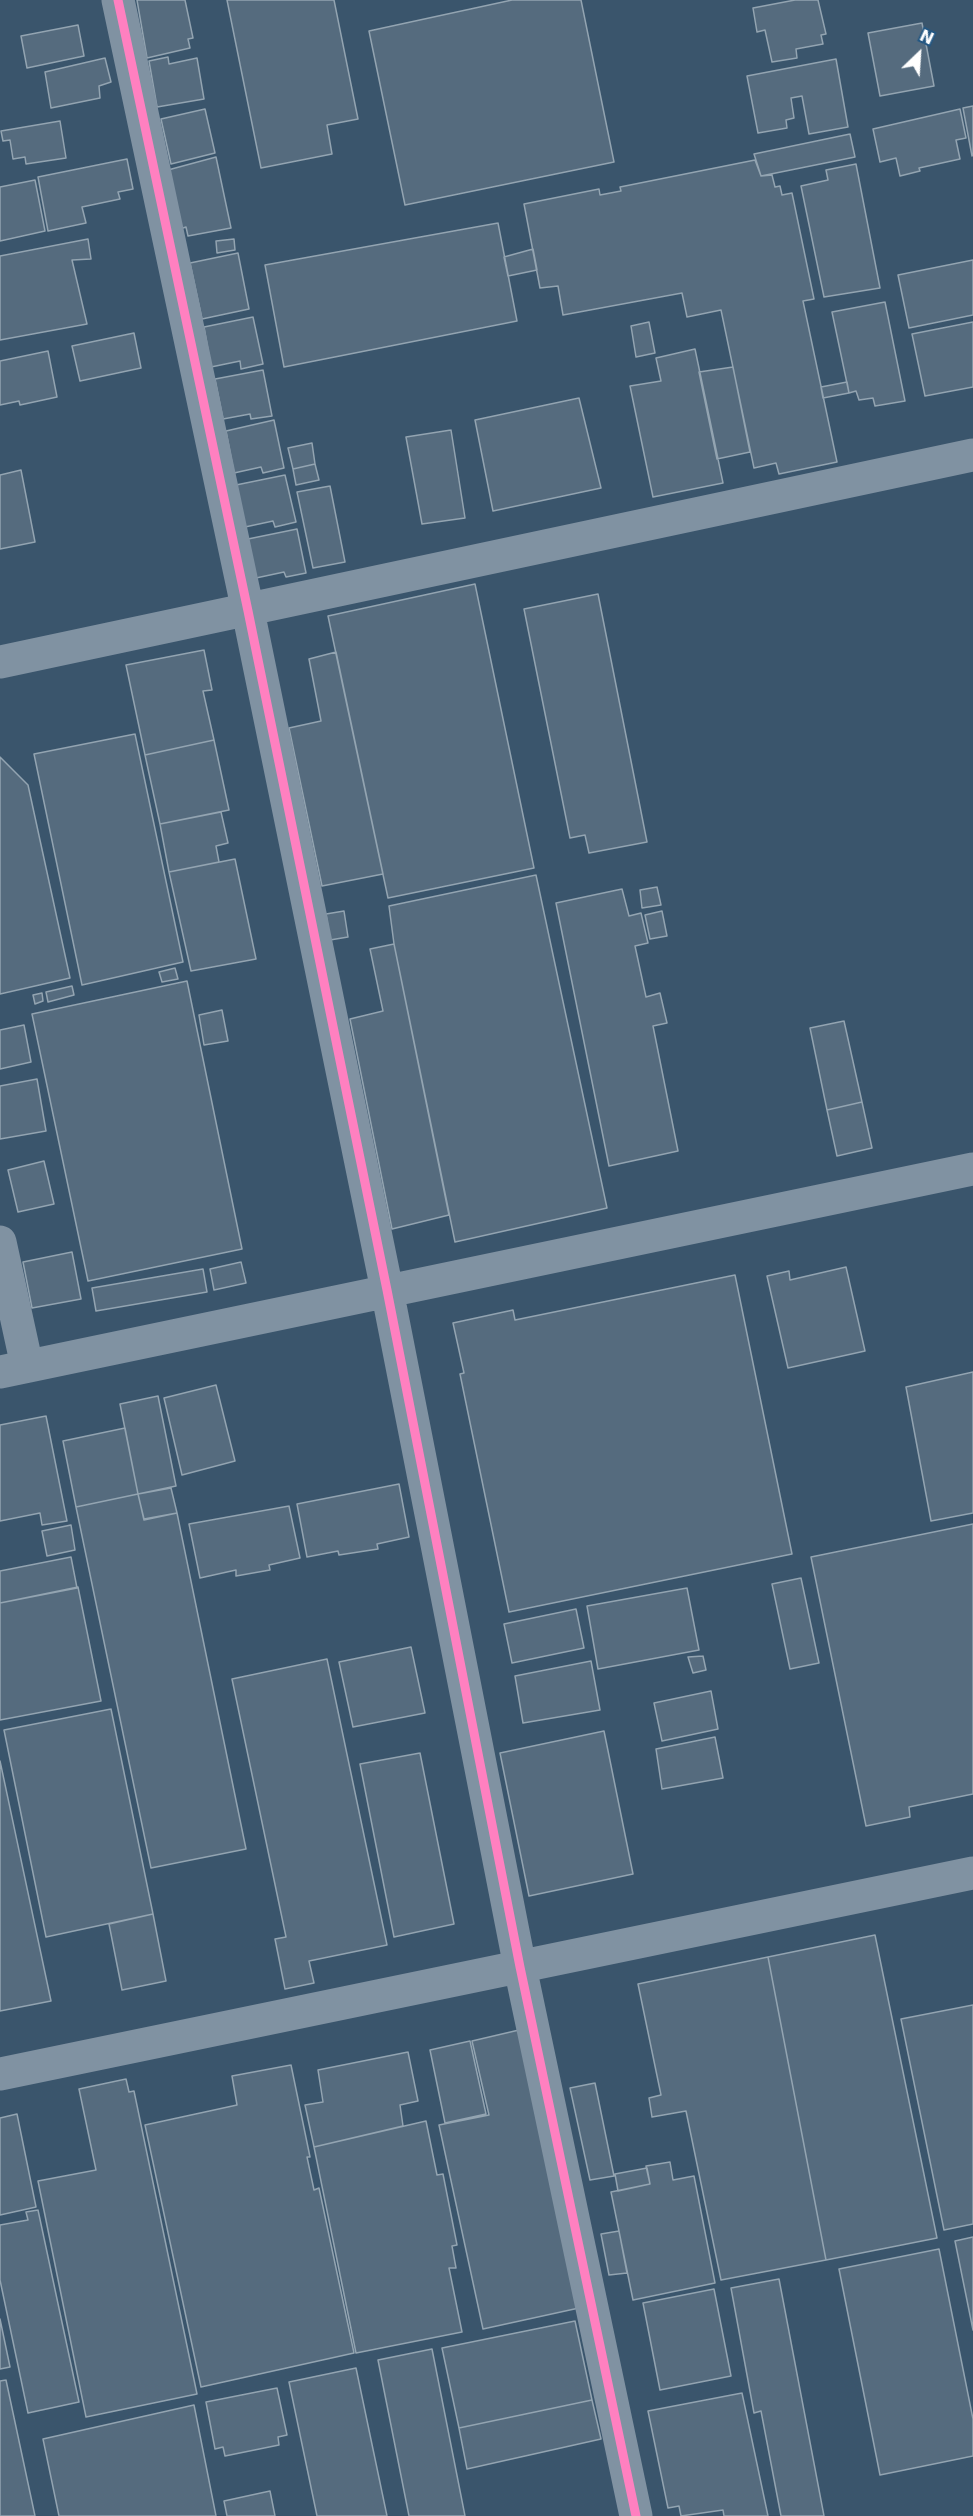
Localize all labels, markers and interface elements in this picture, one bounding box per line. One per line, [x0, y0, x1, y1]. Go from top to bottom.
north arrow [889, 24, 949, 84]
text: N [917, 26, 937, 49]

